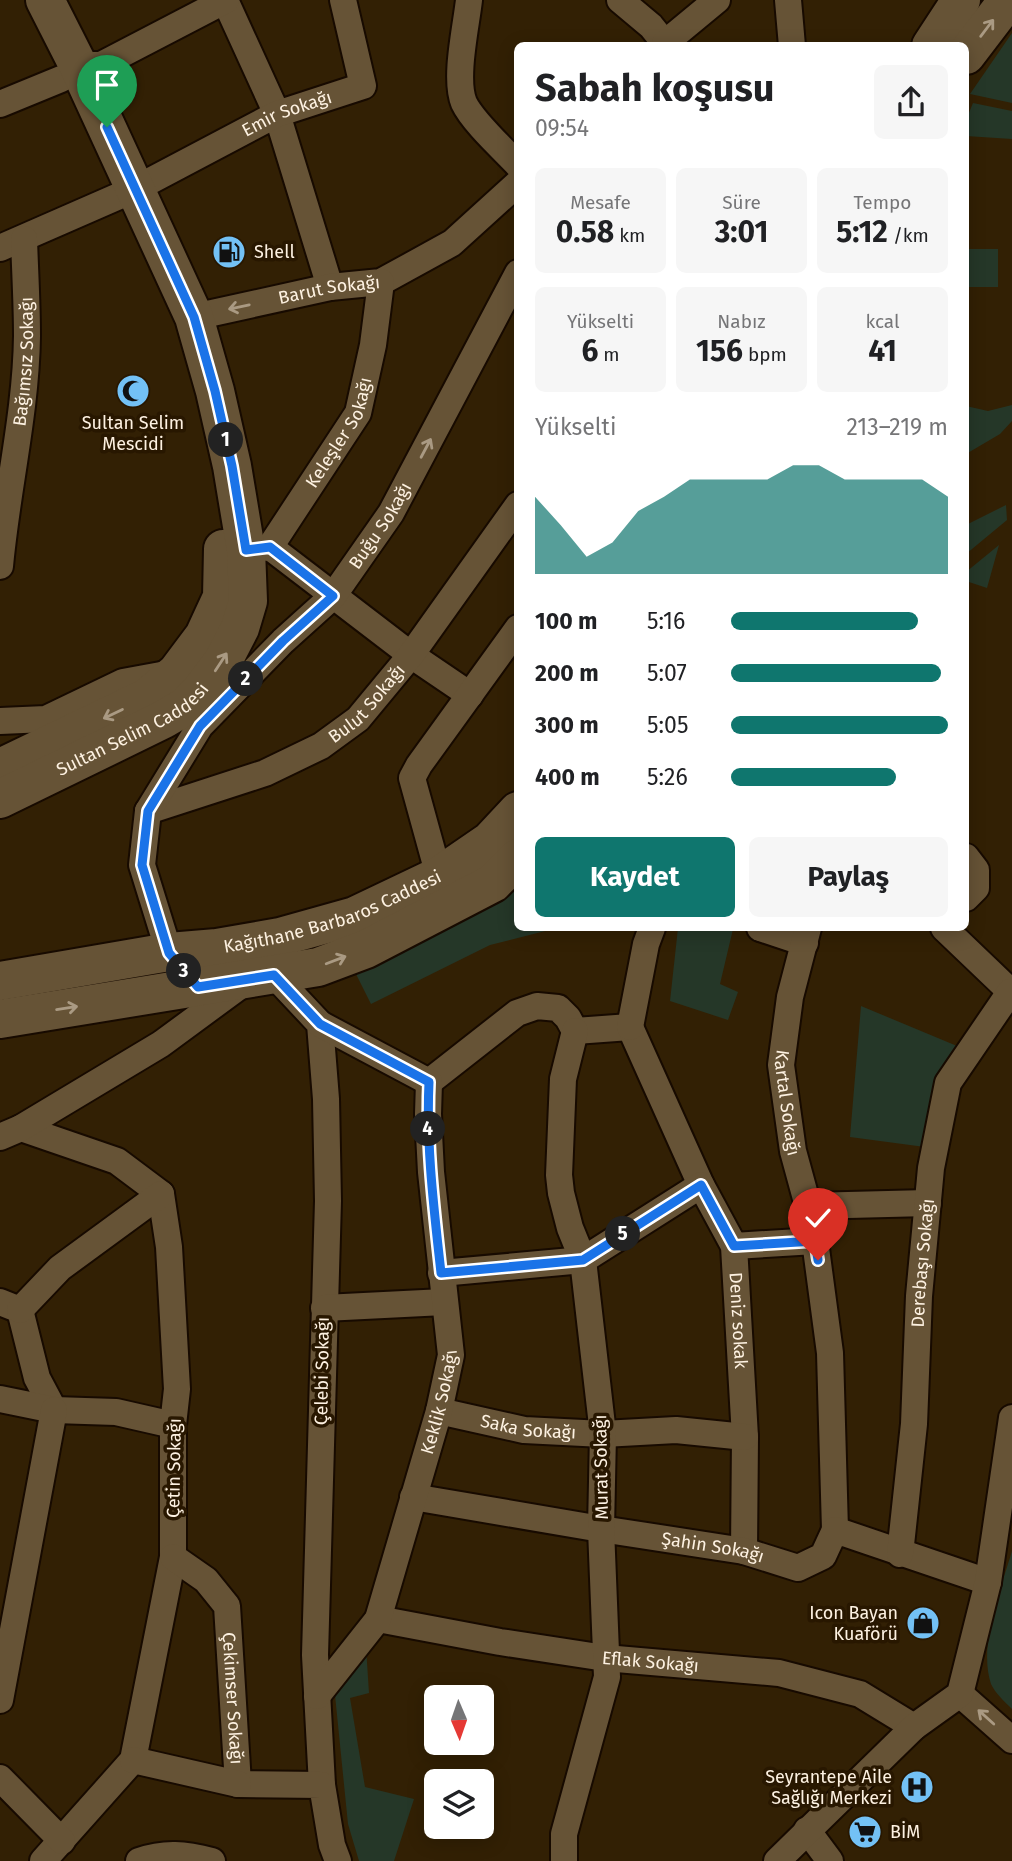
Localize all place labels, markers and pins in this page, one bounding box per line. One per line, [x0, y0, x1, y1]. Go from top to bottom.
pin [77, 55, 137, 127]
fuel station icon: Shell [210, 233, 248, 271]
place label: Shell [254, 241, 295, 263]
mosque icon: Sultan Selim Mescidi [114, 372, 152, 410]
place label: Sultan Selim Mescidi [82, 412, 184, 455]
pin: 1 [208, 422, 244, 458]
pin: 2 [229, 662, 264, 696]
pin: 3 [166, 954, 202, 988]
pin: 4 [410, 1112, 446, 1146]
pin [788, 1188, 848, 1260]
pin: 5 [606, 1216, 640, 1252]
place label: Icon Bayan Kuaförü [809, 1602, 898, 1645]
shop icon: Icon Bayan Kuaförü [904, 1604, 942, 1642]
place label: Seyrantepe Aile Sağlığı Merkezi [765, 1766, 892, 1809]
hospital icon: Seyrantepe Aile Sağlığı Merkezi [898, 1768, 936, 1806]
supermarket icon: BİM [846, 1813, 884, 1851]
place label: BİM [890, 1821, 920, 1843]

